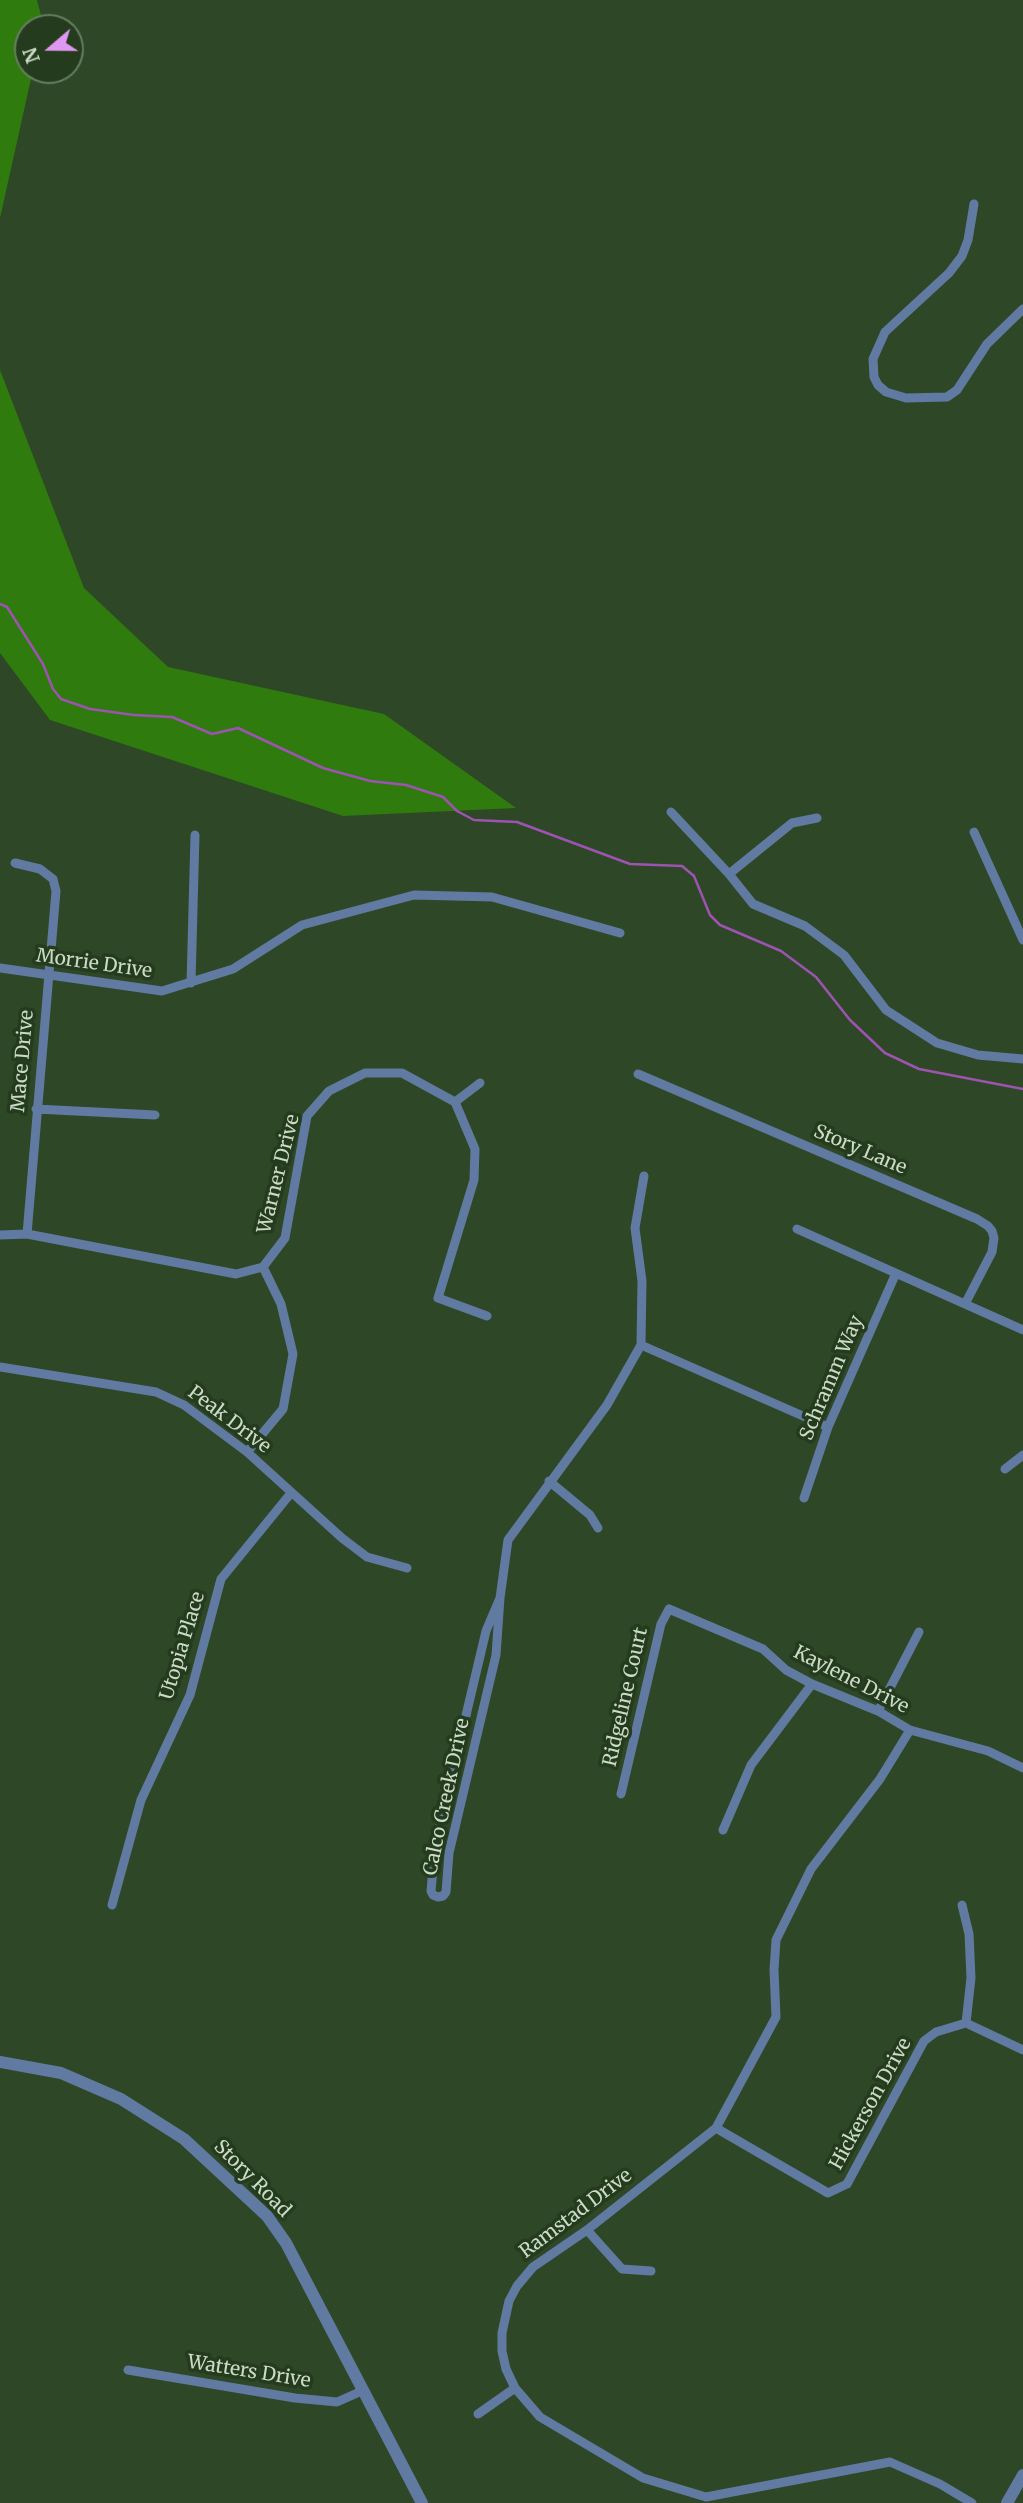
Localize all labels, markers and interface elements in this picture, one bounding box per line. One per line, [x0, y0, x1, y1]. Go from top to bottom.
north arrow [14, 14, 84, 84]
text: N [17, 44, 45, 67]
street label: Morrie Drive [35, 945, 153, 983]
street label: Mace Drive [7, 1009, 39, 1113]
street label: Warner Drive [253, 1112, 305, 1236]
street label: Story Lane [810, 1120, 910, 1180]
street label: Schramm Way [795, 1312, 869, 1444]
street label: Peak Drive [183, 1381, 275, 1459]
street label: Utopia Place [156, 1589, 210, 1703]
street label: Ridgeline Court [599, 1625, 653, 1769]
street label: Kaylene Drive [790, 1641, 912, 1719]
street label: Calco Creek Drive [419, 1716, 475, 1878]
street label: Hickerson Drive [825, 2034, 917, 2174]
street label: Story Road [209, 2136, 295, 2222]
street label: Ramstad Drive [515, 2164, 637, 2264]
street label: Watters Drive [186, 2351, 312, 2393]

